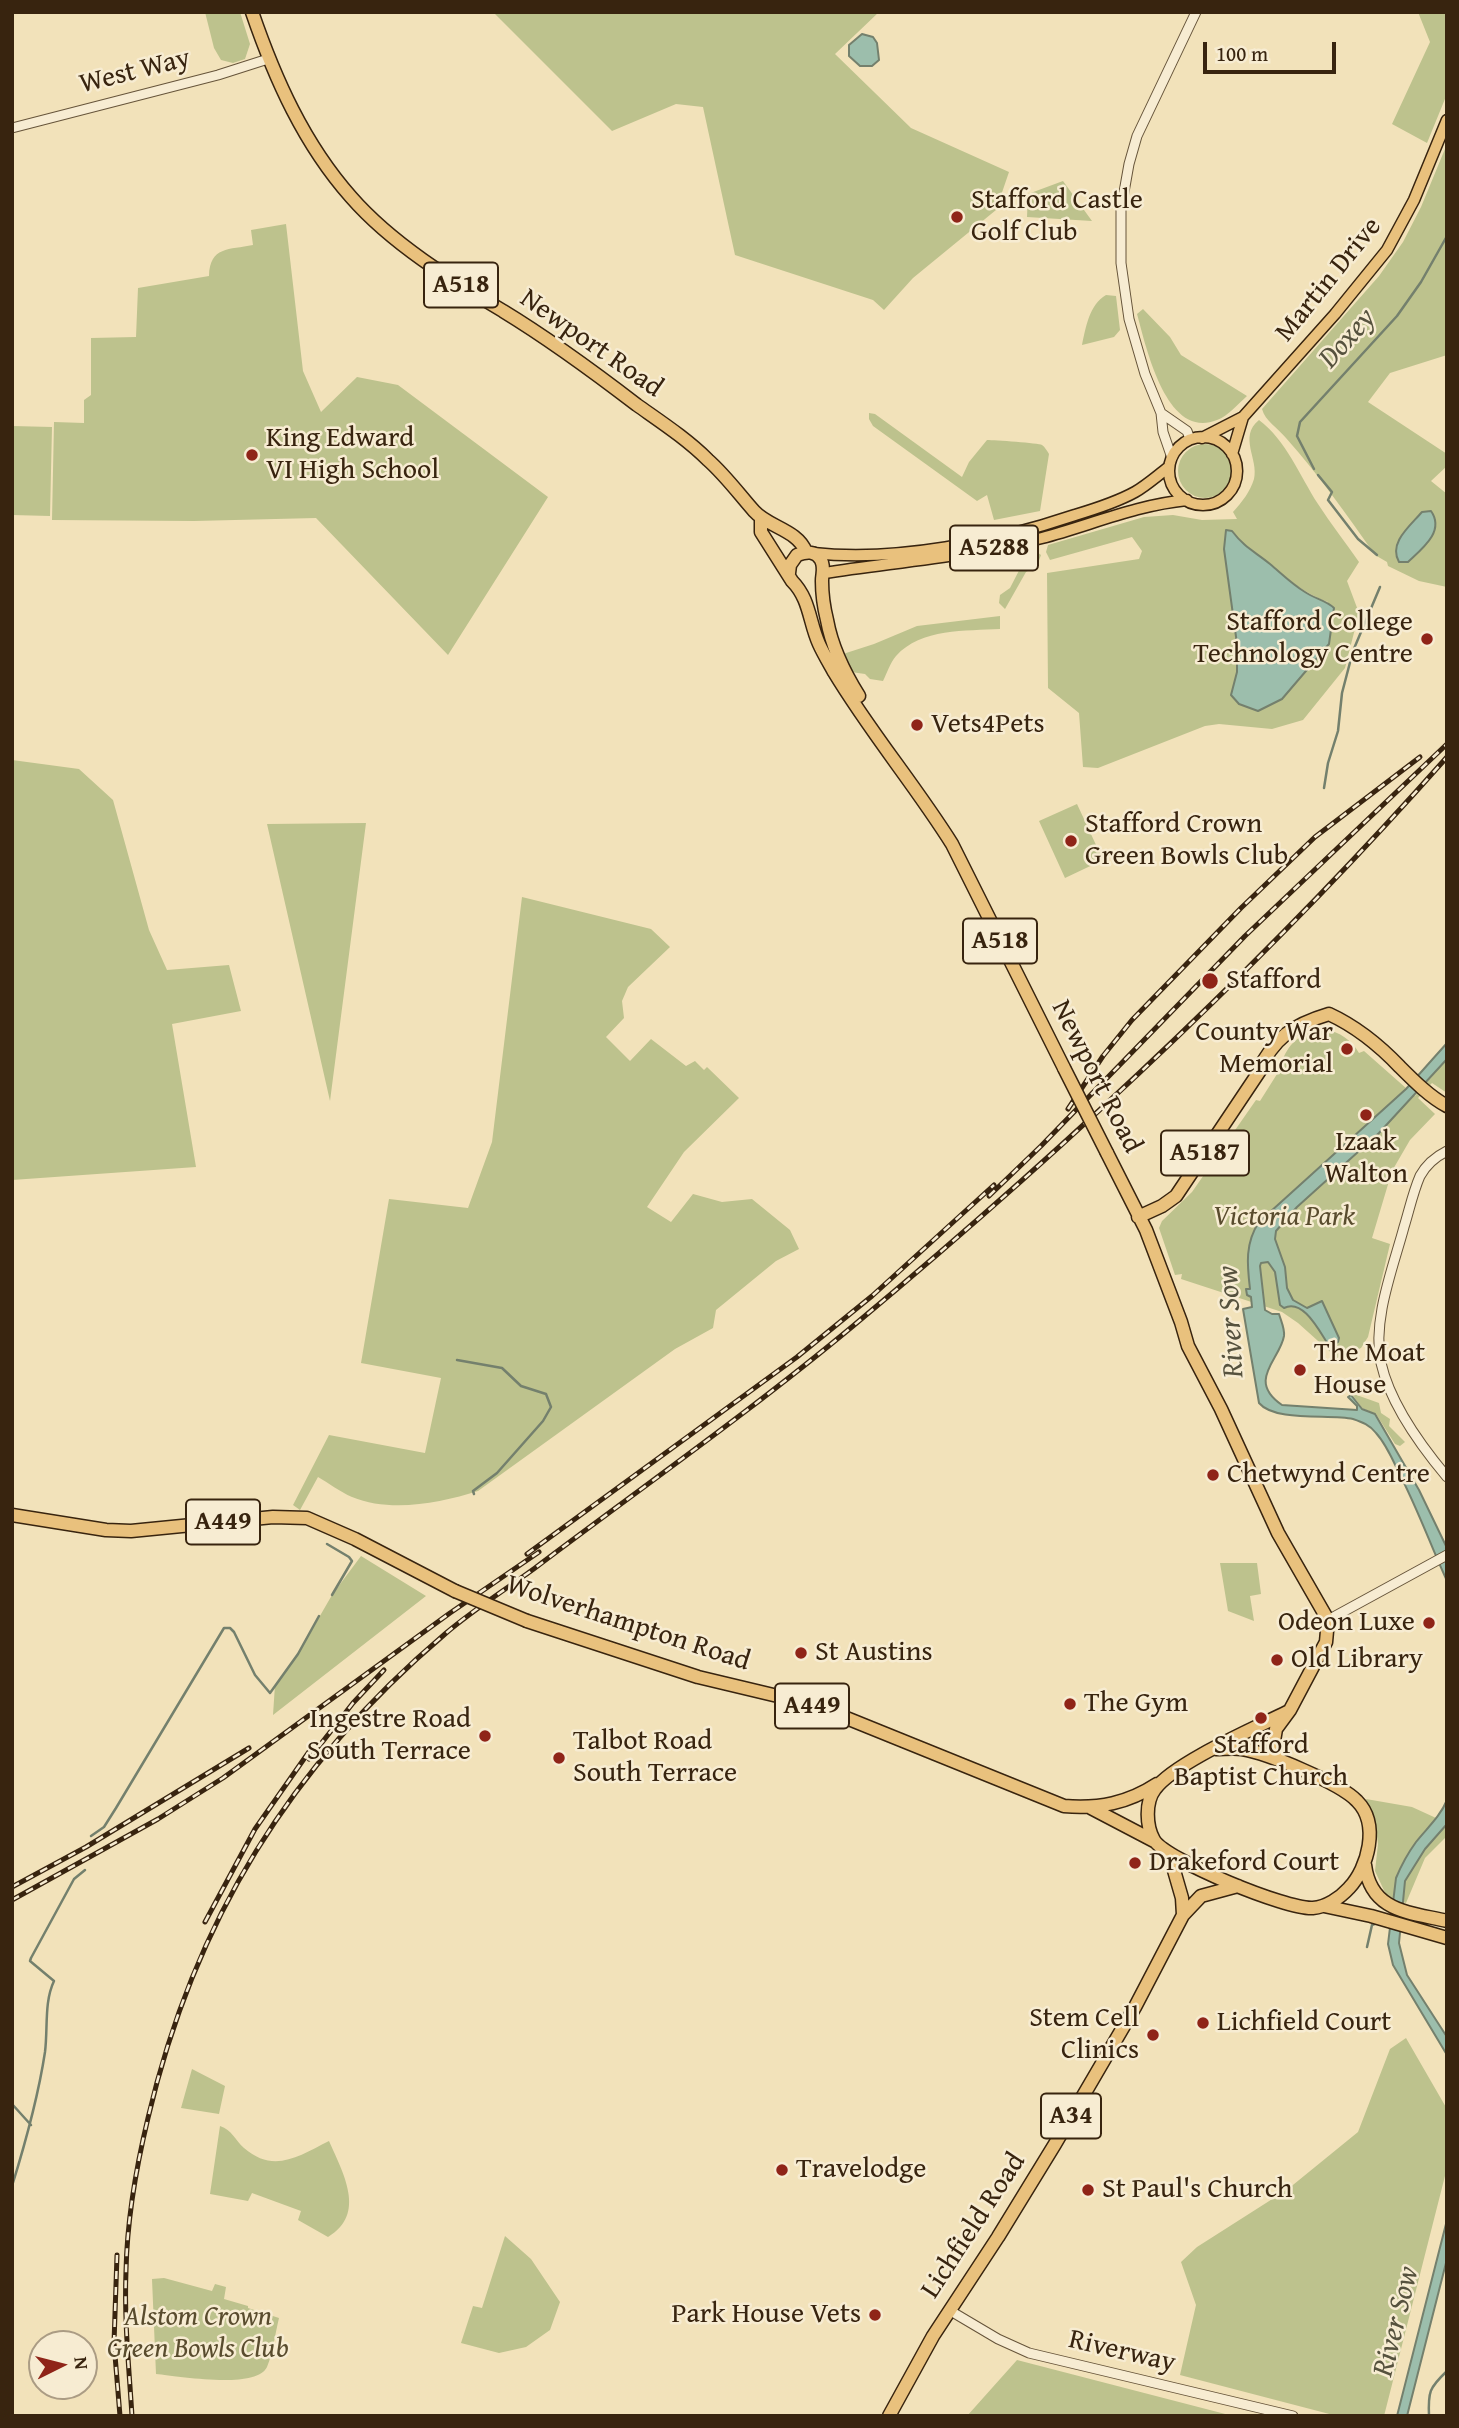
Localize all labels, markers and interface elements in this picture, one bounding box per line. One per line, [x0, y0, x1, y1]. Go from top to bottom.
scale bar [1207, 28, 1340, 72]
text: 100 m [1216, 38, 1268, 69]
street label: West Way [76, 42, 194, 102]
place label: Stafford Castle Golf Club [971, 184, 1143, 250]
marker: Stafford Castle Golf Club [949, 209, 965, 225]
street label: Martin Drive [1269, 211, 1389, 349]
road number: A518 [424, 262, 498, 308]
street label: Newport Road [513, 282, 669, 406]
water label: Doxey [1312, 301, 1384, 377]
place label: King Edward VI High School [266, 422, 439, 488]
marker: King Edward VI High School [244, 447, 260, 463]
road number: A5288 [950, 526, 1038, 570]
place label: Stafford College Technology Centre [1193, 606, 1413, 672]
marker: Stafford College Technology Centre [1419, 631, 1435, 647]
place label: Vets4Pets [931, 708, 1044, 742]
marker: Vets4Pets [909, 717, 925, 733]
place label: Stafford Crown Green Bowls Club [1085, 808, 1288, 874]
marker: Stafford Crown Green Bowls Club [1063, 833, 1079, 849]
road number: A518 [963, 918, 1037, 964]
place label: Stafford [1226, 964, 1321, 998]
marker: Stafford [1200, 971, 1220, 991]
street label: Newport Road [1043, 995, 1149, 1159]
place label: County War Memorial [1195, 1016, 1333, 1082]
marker: County War Memorial [1339, 1041, 1355, 1057]
marker: Izaak Walton [1358, 1107, 1374, 1123]
place label: Izaak Walton [1324, 1126, 1408, 1192]
road number: A5187 [1161, 1130, 1249, 1176]
park label: Victoria Park [1213, 1201, 1355, 1235]
water label: River Sow [1211, 1265, 1253, 1379]
place label: The Moat House [1314, 1337, 1425, 1403]
marker: The Moat House [1292, 1362, 1308, 1378]
place label: Chetwynd Centre [1227, 1458, 1430, 1492]
marker: Chetwynd Centre [1205, 1467, 1221, 1483]
road number: A449 [186, 1499, 260, 1544]
street label: Wolverhampton Road [502, 1569, 754, 1679]
place label: Odeon Luxe [1278, 1606, 1415, 1640]
marker: Odeon Luxe [1421, 1615, 1437, 1631]
place label: St Austins [815, 1636, 933, 1670]
place label: Old Library [1291, 1643, 1423, 1677]
marker: St Austins [793, 1645, 809, 1661]
marker: Old Library [1269, 1652, 1285, 1668]
road number: A449 [775, 1684, 849, 1728]
place label: The Gym [1084, 1687, 1188, 1721]
marker: The Gym [1062, 1696, 1078, 1712]
place label: Ingestre Road South Terrace [307, 1703, 471, 1769]
marker: Stafford Baptist Church [1253, 1710, 1269, 1726]
place label: Talbot Road South Terrace [573, 1725, 737, 1791]
marker: Ingestre Road South Terrace [477, 1728, 493, 1744]
place label: Stafford Baptist Church [1174, 1729, 1348, 1795]
marker: Talbot Road South Terrace [551, 1750, 567, 1766]
place label: Drakeford Court [1149, 1846, 1339, 1880]
marker: Drakeford Court [1127, 1855, 1143, 1871]
place label: Stem Cell Clinics [1029, 2002, 1139, 2068]
place label: Lichfield Court [1217, 2006, 1391, 2040]
marker: Lichfield Court [1195, 2015, 1211, 2031]
marker: Stem Cell Clinics [1145, 2027, 1161, 2043]
road number: A34 [1041, 2094, 1101, 2138]
street label: Lichfield Road [914, 2147, 1034, 2305]
place label: Travelodge [796, 2153, 926, 2187]
marker: Travelodge [774, 2162, 790, 2178]
place label: St Paul's Church [1102, 2173, 1292, 2207]
marker: St Paul's Church [1080, 2182, 1096, 2198]
water label: River Sow [1366, 2263, 1428, 2381]
place label: Park House Vets [672, 2298, 861, 2332]
park label: Alstom Crown Green Bowls Club [107, 2301, 289, 2367]
marker: Park House Vets [867, 2307, 883, 2323]
street label: Riverway [1065, 2323, 1179, 2381]
north arrow [28, 2330, 98, 2400]
text: N [67, 2355, 96, 2371]

